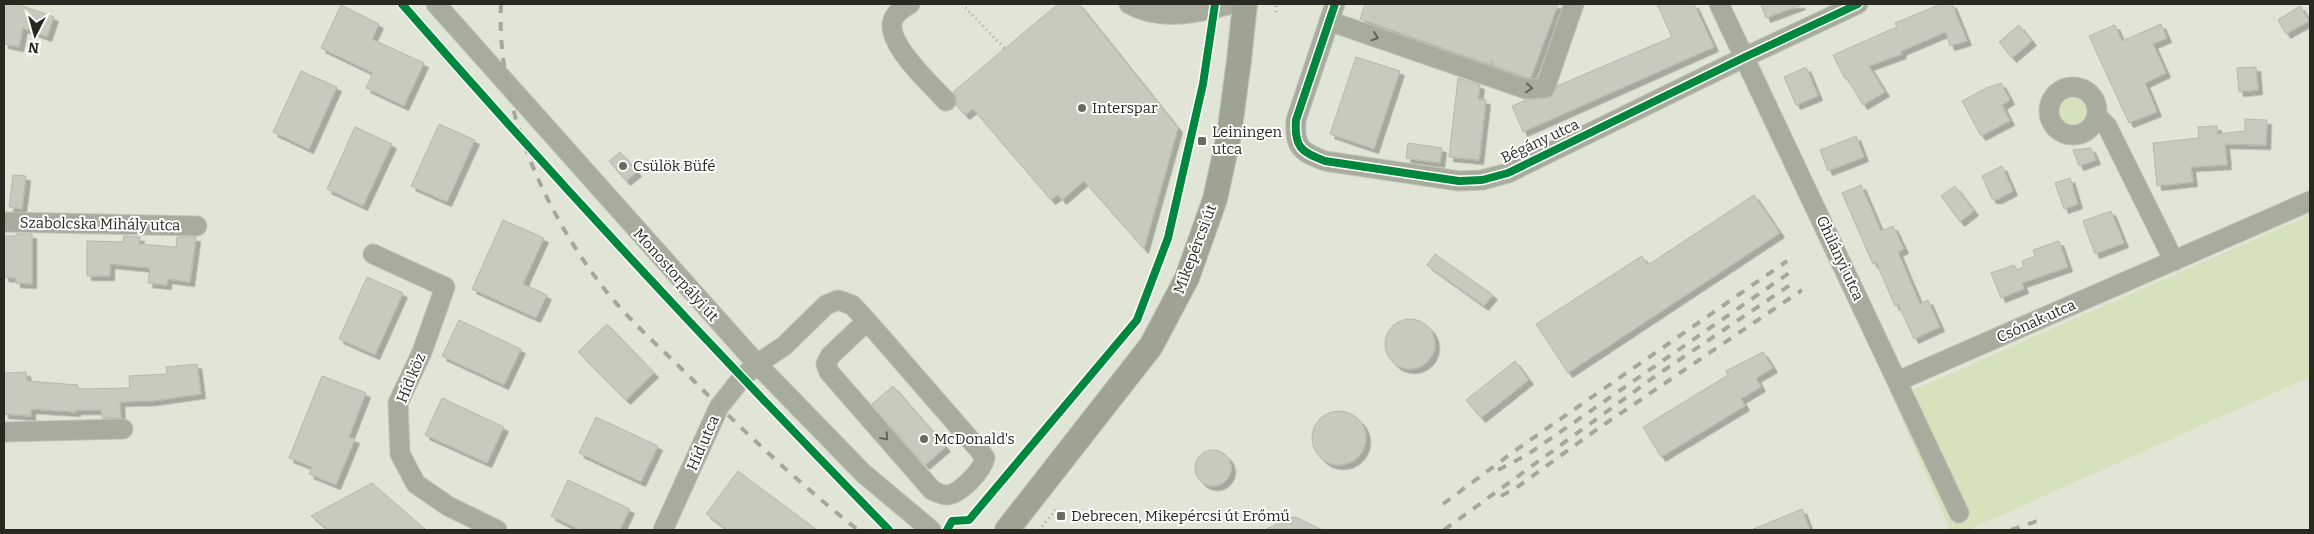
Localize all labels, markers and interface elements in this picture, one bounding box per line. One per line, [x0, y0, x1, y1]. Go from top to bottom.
north arrow [10, 10, 60, 60]
one-way arrow [1370, 31, 1379, 41]
text: N [27, 38, 40, 56]
one-way arrow [1525, 82, 1533, 93]
place label: Interspar [1092, 99, 1158, 117]
marker: Interspar [1076, 102, 1088, 114]
street label: Bégány utca [1498, 115, 1582, 167]
place label: Leiningen utca [1212, 123, 1283, 158]
marker: Leiningen utca [1196, 135, 1208, 147]
place label: Csülök Büfé [633, 157, 715, 175]
marker: Csülök Büfé [617, 160, 629, 172]
street label: Mikepércsi út [1170, 201, 1221, 296]
street label: Ghilányi utca [1813, 213, 1867, 303]
street label: Szabolcska Mihály utca [19, 214, 181, 234]
street label: Monostorpályi út [630, 225, 723, 326]
street label: Csónak utca [1994, 296, 2078, 346]
street label: Híd köz [393, 350, 429, 406]
street label: Híd utca [683, 413, 723, 473]
place label: McDonald's [934, 430, 1015, 448]
one-way arrow [880, 431, 889, 440]
marker: McDonald's [918, 433, 930, 445]
place label: Debrecen, Mikepércsi út Erőmű [1071, 507, 1290, 525]
marker: Debrecen, Mikepércsi út Erőmű [1055, 510, 1067, 522]

